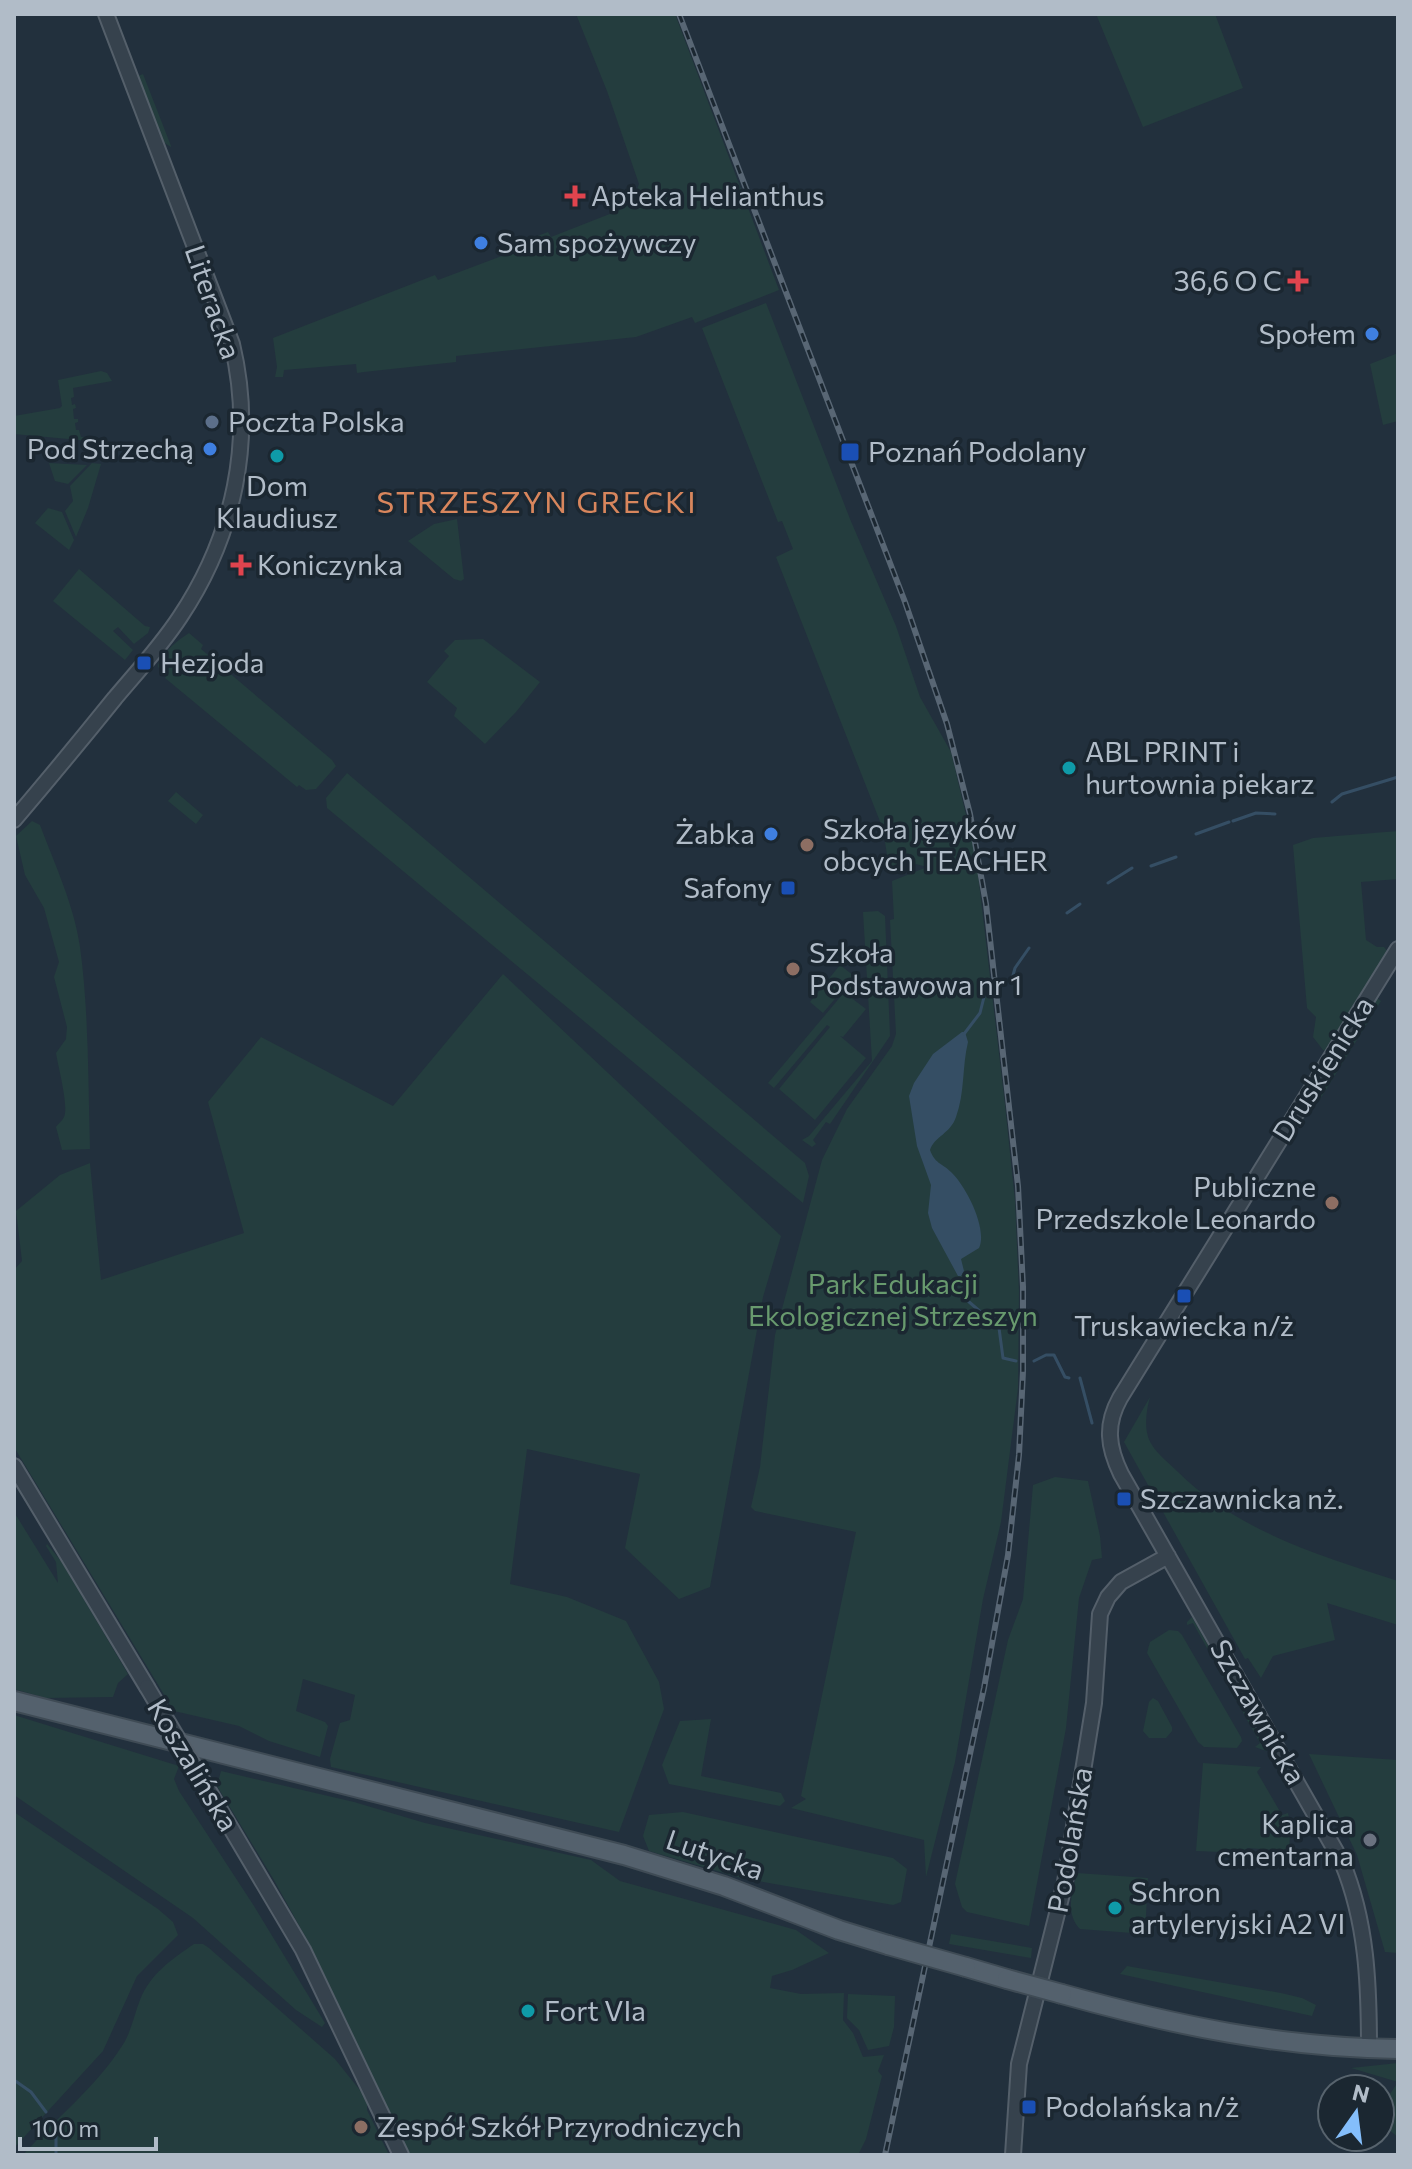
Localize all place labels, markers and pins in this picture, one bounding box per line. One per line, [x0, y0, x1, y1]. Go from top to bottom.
place label: Apteka Helianthus [591, 178, 825, 212]
marker: Apteka Helianthus [566, 187, 584, 205]
place label: Sam spożywczy [497, 225, 696, 259]
marker: Sam spożywczy [472, 234, 490, 252]
place label: 36,6 O C [1174, 263, 1282, 297]
marker: 36,6 O C [1289, 272, 1307, 290]
place label: Społem [1259, 316, 1356, 350]
marker: Społem [1363, 325, 1381, 343]
place label: Poczta Polska [228, 404, 405, 438]
marker: Poczta Polska [203, 413, 221, 431]
place label: Pod Strzechą [27, 431, 194, 465]
place label: Poznań Podolany [868, 434, 1086, 468]
marker: Pod Strzechą [201, 440, 219, 458]
marker: Poznań Podolany [839, 441, 861, 463]
marker: Dom Klaudiusz [268, 447, 286, 465]
place label: Dom Klaudiusz [216, 468, 338, 534]
place label: Koniczynka [257, 547, 403, 581]
marker: Koniczynka [232, 556, 250, 574]
place label: Hezjoda [160, 645, 264, 679]
marker: Hezjoda [135, 654, 153, 672]
place label: ABL PRINT i hurtownia piekarz [1085, 734, 1315, 800]
marker: ABL PRINT i hurtownia piekarz [1060, 759, 1078, 777]
place label: Szkoła języków obcych TEACHER [823, 811, 1048, 877]
place label: Żabka [675, 816, 755, 850]
marker: Żabka [762, 825, 780, 843]
marker: Szkoła języków obcych TEACHER [798, 836, 816, 854]
place label: Safony [684, 870, 772, 904]
marker: Safony [779, 879, 797, 897]
place label: Szkoła Podstawowa nr 1 [809, 935, 1022, 1001]
marker: Szkoła Podstawowa nr 1 [784, 960, 802, 978]
place label: Publiczne Przedszkole Leonardo [1035, 1169, 1316, 1235]
marker: Publiczne Przedszkole Leonardo [1323, 1194, 1341, 1212]
marker: Truskawiecka n/ż [1175, 1287, 1193, 1305]
place label: Truskawiecka n/ż [1074, 1308, 1294, 1342]
place label: Szczawnicka nż. [1140, 1481, 1344, 1515]
marker: Szczawnicka nż. [1115, 1490, 1133, 1508]
place label: Kaplica cmentarna [1217, 1806, 1354, 1872]
marker: Kaplica cmentarna [1361, 1831, 1379, 1849]
place label: Schron artyleryjski A2 VI [1131, 1874, 1345, 1940]
marker: Schron artyleryjski A2 VI [1106, 1899, 1124, 1917]
place label: Fort VIa [544, 1993, 646, 2027]
marker: Fort VIa [519, 2002, 537, 2020]
place label: Podolańska n/ż [1045, 2089, 1239, 2123]
marker: Podolańska n/ż [1020, 2098, 1038, 2116]
place label: Zespół Szkół Przyrodniczych [377, 2109, 741, 2143]
marker: Zespół Szkół Przyrodniczych [352, 2118, 370, 2136]

